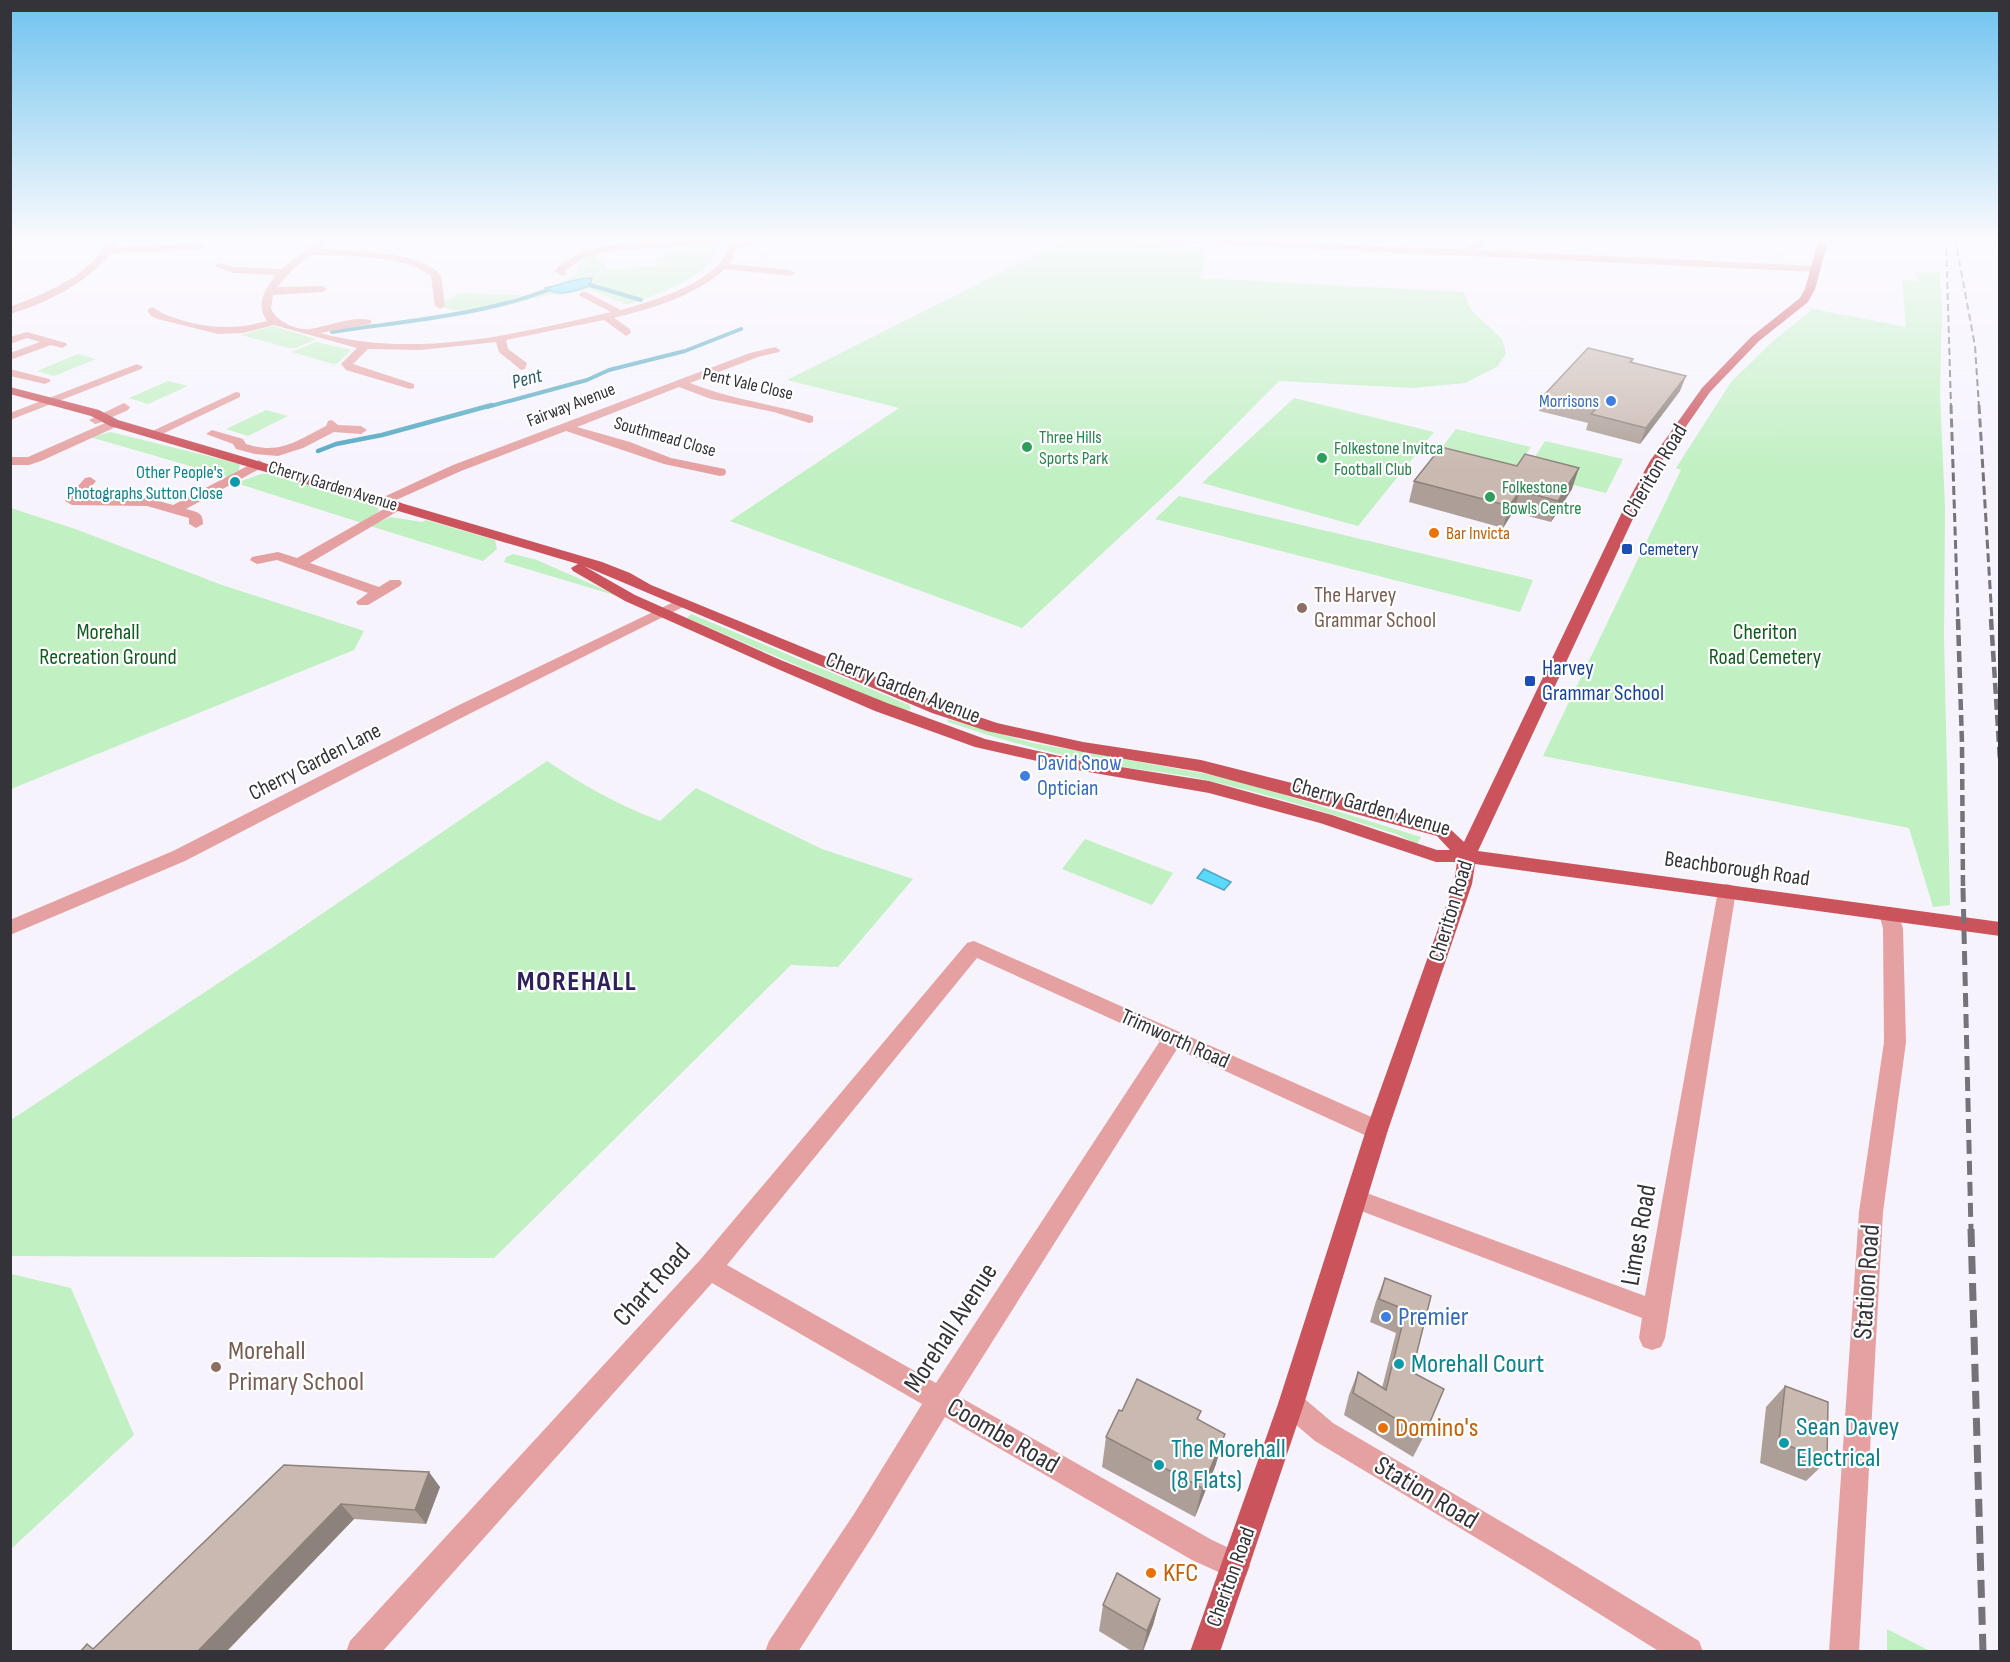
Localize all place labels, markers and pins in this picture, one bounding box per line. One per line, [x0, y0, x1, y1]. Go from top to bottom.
place label: Morrisons [1539, 391, 1599, 412]
marker: Morrisons [1604, 394, 1618, 408]
place label: Three Hills Sports Park [1039, 427, 1108, 469]
place label: Folkestone Invitca Football Club [1334, 438, 1443, 480]
marker: Three Hills Sports Park [1020, 440, 1034, 454]
marker: Folkestone Invitca Football Club [1315, 451, 1329, 465]
place label: Other People's Photographs Sutton Close [67, 462, 223, 504]
marker: Other People's Photographs Sutton Close [228, 475, 242, 489]
place label: Folkestone Bowls Centre [1502, 477, 1581, 519]
marker: Folkestone Bowls Centre [1483, 490, 1497, 504]
place label: Bar Invicta [1446, 523, 1510, 544]
marker: Bar Invicta [1427, 526, 1441, 540]
place label: Cemetery [1639, 539, 1698, 560]
marker: Cemetery [1620, 542, 1634, 556]
place label: The Harvey Grammar School [1314, 582, 1436, 634]
marker: The Harvey Grammar School [1295, 601, 1309, 615]
place label: Harvey Grammar School [1542, 655, 1664, 707]
marker: Harvey Grammar School [1523, 674, 1537, 688]
place label: David Snow Optician [1037, 750, 1121, 802]
marker: David Snow Optician [1018, 769, 1032, 783]
place label: Premier [1398, 1301, 1469, 1333]
marker: Premier [1379, 1310, 1393, 1324]
place label: Morehall Primary School [228, 1335, 364, 1398]
place label: Morehall Court [1411, 1348, 1544, 1380]
marker: Morehall Court [1392, 1357, 1406, 1371]
marker: Morehall Primary School [209, 1360, 223, 1374]
place label: Sean Davey Electrical [1796, 1411, 1899, 1474]
place label: Domino's [1395, 1412, 1479, 1444]
marker: Domino's [1376, 1421, 1390, 1435]
place label: The Morehall (8 Flats) [1171, 1433, 1286, 1496]
marker: Sean Davey Electrical [1777, 1436, 1791, 1450]
marker: The Morehall (8 Flats) [1152, 1458, 1166, 1472]
place label: KFC [1163, 1557, 1198, 1589]
marker: KFC [1144, 1566, 1158, 1580]

